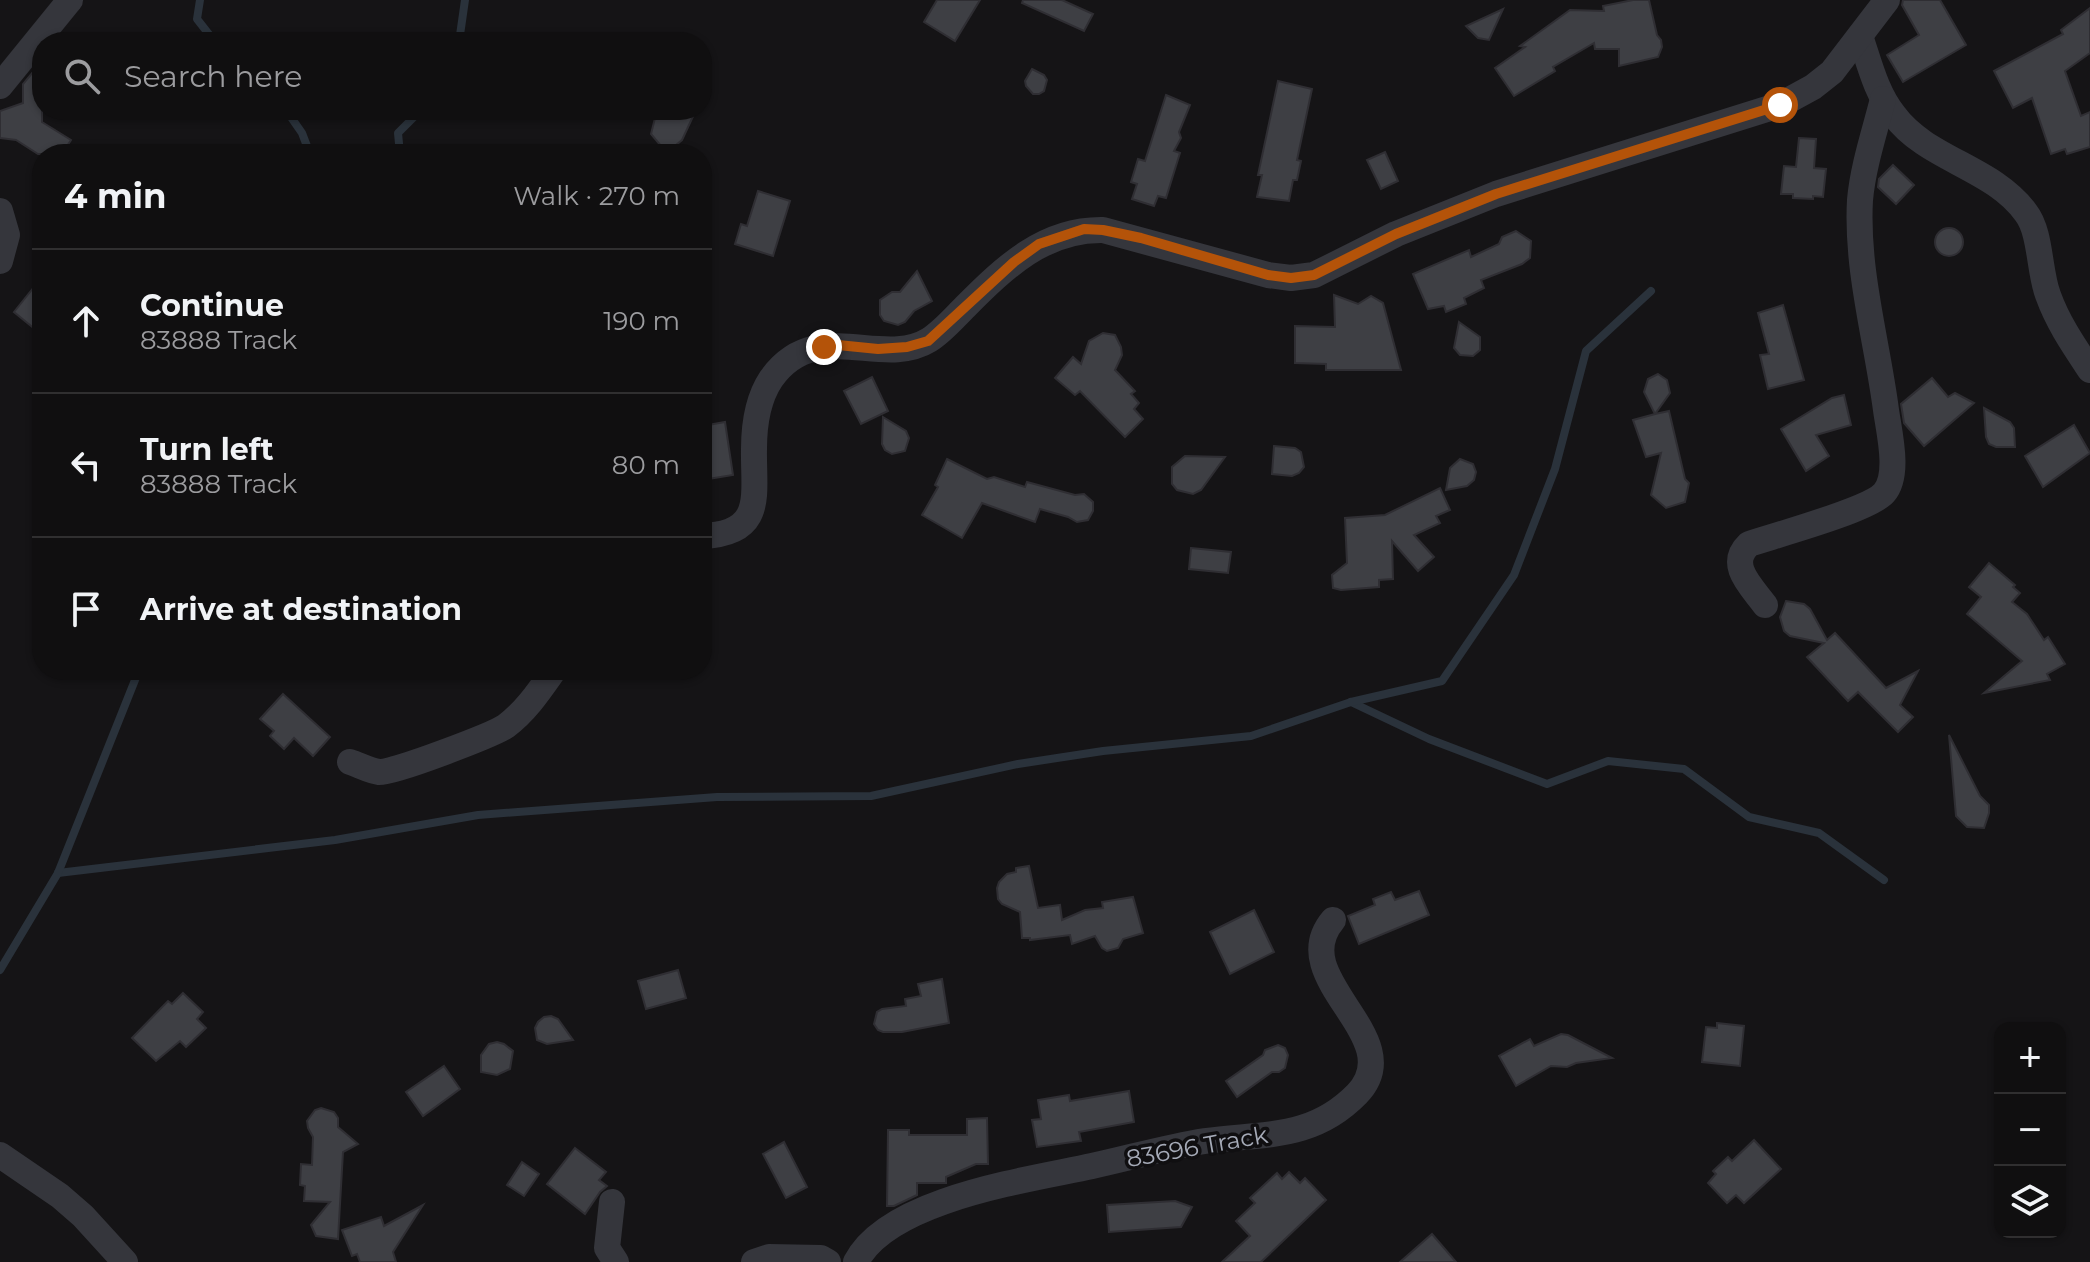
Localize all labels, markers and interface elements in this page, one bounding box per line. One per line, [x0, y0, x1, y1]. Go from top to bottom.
search box [32, 32, 712, 120]
icon: search [60, 54, 104, 98]
text: Search here [124, 58, 302, 95]
route start [1762, 87, 1798, 123]
text: 4 min [64, 175, 166, 217]
text: Walk · 270 m [513, 180, 680, 212]
text: Continue [140, 287, 284, 324]
icon: ahead [64, 299, 108, 343]
text: 190 m [603, 305, 680, 337]
text: 83888 Track [140, 324, 297, 356]
route end [806, 329, 842, 365]
text: Turn left [140, 431, 273, 468]
icon: left [64, 443, 108, 487]
text: 80 m [612, 449, 680, 481]
text: 83888 Track [140, 468, 297, 500]
icon: arrive [64, 587, 108, 631]
text: Arrive at destination [140, 591, 462, 628]
map controls [1994, 1022, 2066, 1238]
button: + [1994, 1022, 2066, 1094]
button: − [1994, 1094, 2066, 1166]
street label: 83696 Track [1124, 1120, 1270, 1173]
button: layers [1994, 1166, 2066, 1238]

